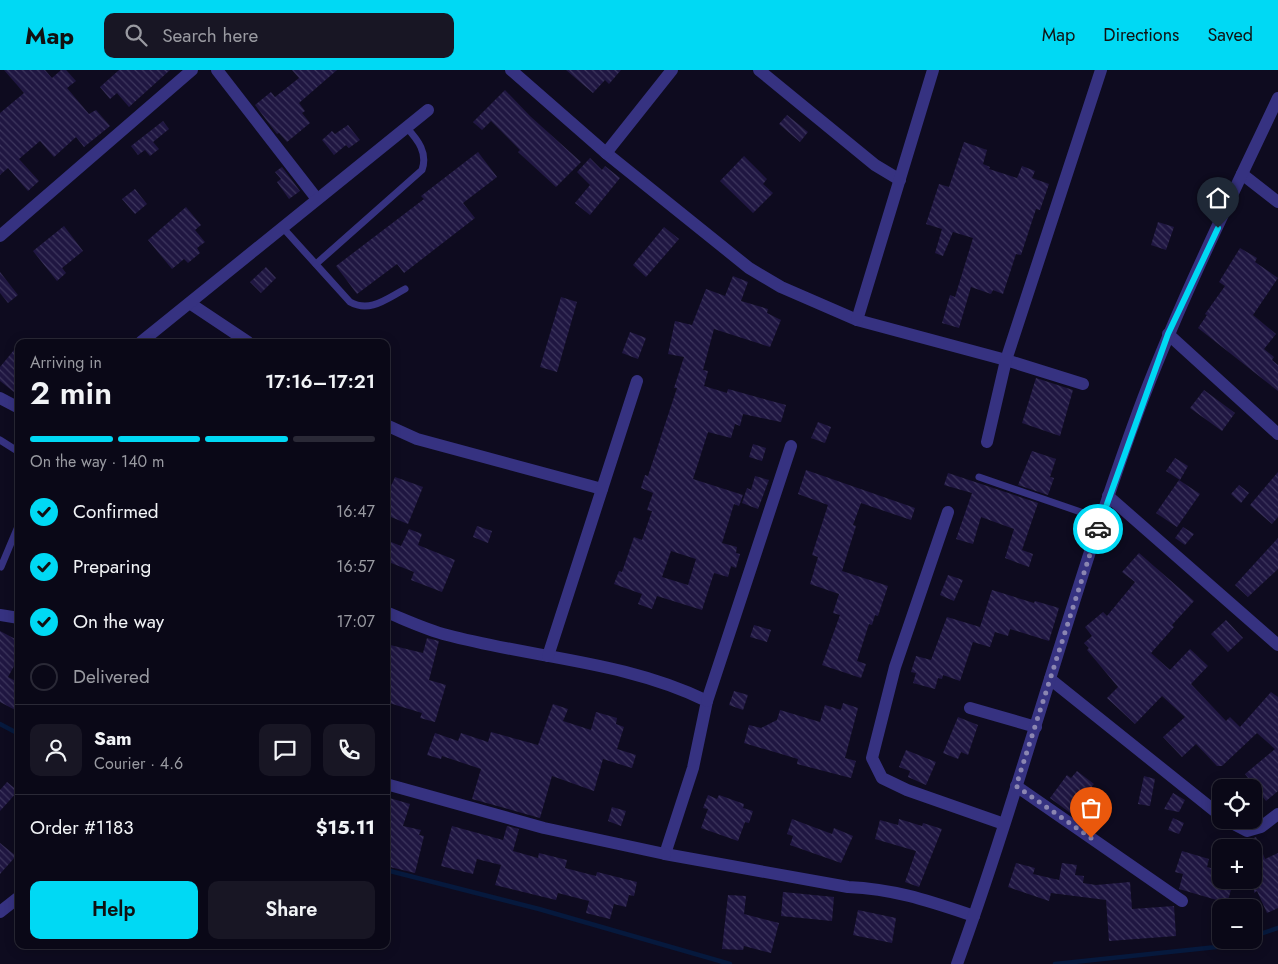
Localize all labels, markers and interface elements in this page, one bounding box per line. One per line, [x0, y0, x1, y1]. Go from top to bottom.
search box [104, 13, 454, 58]
text: Map [25, 18, 74, 53]
icon: search [122, 21, 150, 49]
text: Search here [162, 22, 258, 49]
text: Map [1042, 22, 1075, 48]
text: Directions [1103, 22, 1179, 48]
text: Saved [1207, 22, 1253, 48]
pin [1197, 177, 1239, 228]
icon: home [1204, 184, 1232, 212]
text: Arriving in [30, 351, 102, 374]
text: 17:16–17:21 [265, 368, 375, 395]
text: 2 min [30, 370, 112, 416]
text: On the way · 140 m [30, 450, 164, 473]
icon: check [30, 498, 58, 526]
text: Confirmed [73, 498, 159, 525]
text: 16:47 [336, 500, 375, 523]
courier [1073, 504, 1123, 554]
icon: car [1084, 515, 1112, 543]
icon: check [30, 553, 58, 581]
text: Preparing [73, 553, 151, 580]
text: 16:57 [336, 555, 375, 578]
icon: check [30, 608, 58, 636]
text: On the way [73, 608, 164, 635]
text: 17:07 [337, 610, 375, 633]
text: Delivered [73, 663, 150, 690]
button: person [30, 724, 82, 776]
button: chat [259, 724, 311, 776]
button: phone [323, 724, 375, 776]
text: Sam [94, 725, 132, 752]
text: Courier · 4.6 [94, 752, 183, 775]
map controls [1212, 779, 1262, 949]
button: locate [1212, 779, 1262, 829]
pin [1070, 787, 1112, 838]
icon: bag [1077, 794, 1105, 822]
text: Order #1183 [30, 814, 134, 841]
text: $15.11 [316, 814, 375, 841]
button: + [1212, 839, 1262, 889]
button: Help [30, 881, 198, 939]
button: Share [208, 881, 375, 939]
button: − [1212, 899, 1262, 949]

